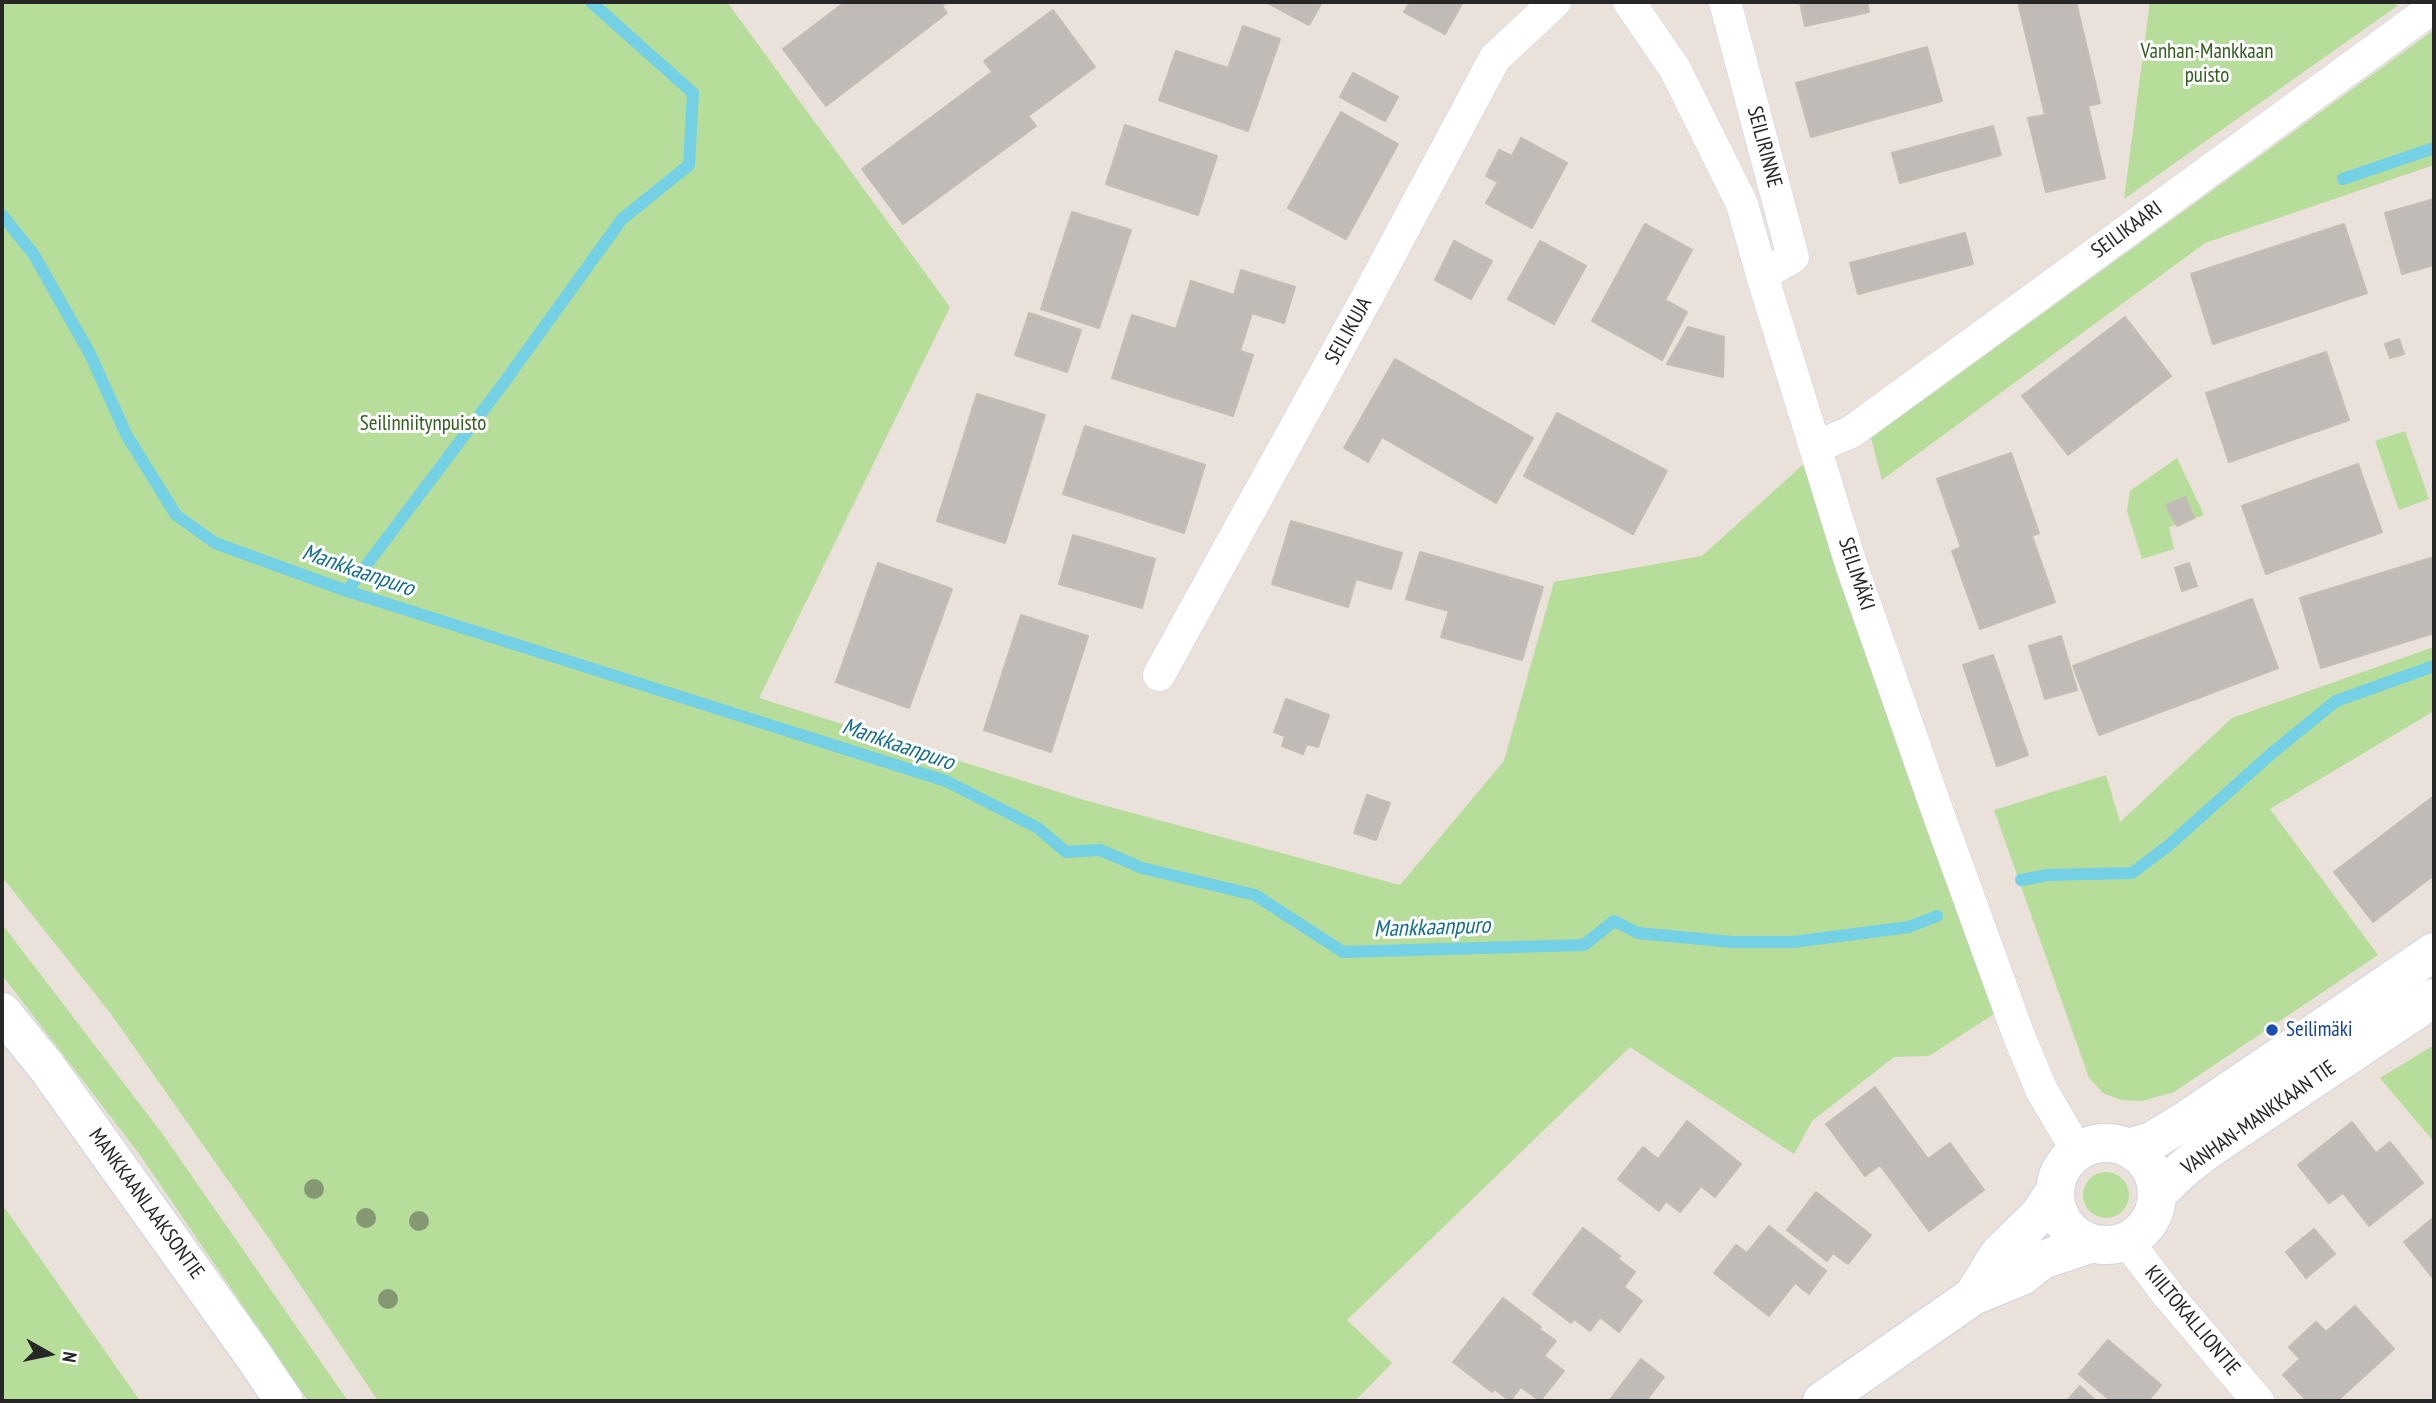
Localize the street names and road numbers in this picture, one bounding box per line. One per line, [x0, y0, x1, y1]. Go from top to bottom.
street label: SEILIRINNE [1741, 104, 1787, 190]
street label: SEILIKAARI [2087, 196, 2167, 264]
street label: SEILIKUJA [1320, 293, 1378, 369]
street label: SEILIMÄKI [1832, 534, 1880, 614]
street label: VANHAN-MANKKAAN TIE [2177, 1055, 2341, 1181]
street label: MANKKAANLAAKSONTIE [83, 1124, 209, 1284]
street label: KIILTOKALLIONTIE [2139, 1261, 2245, 1381]

